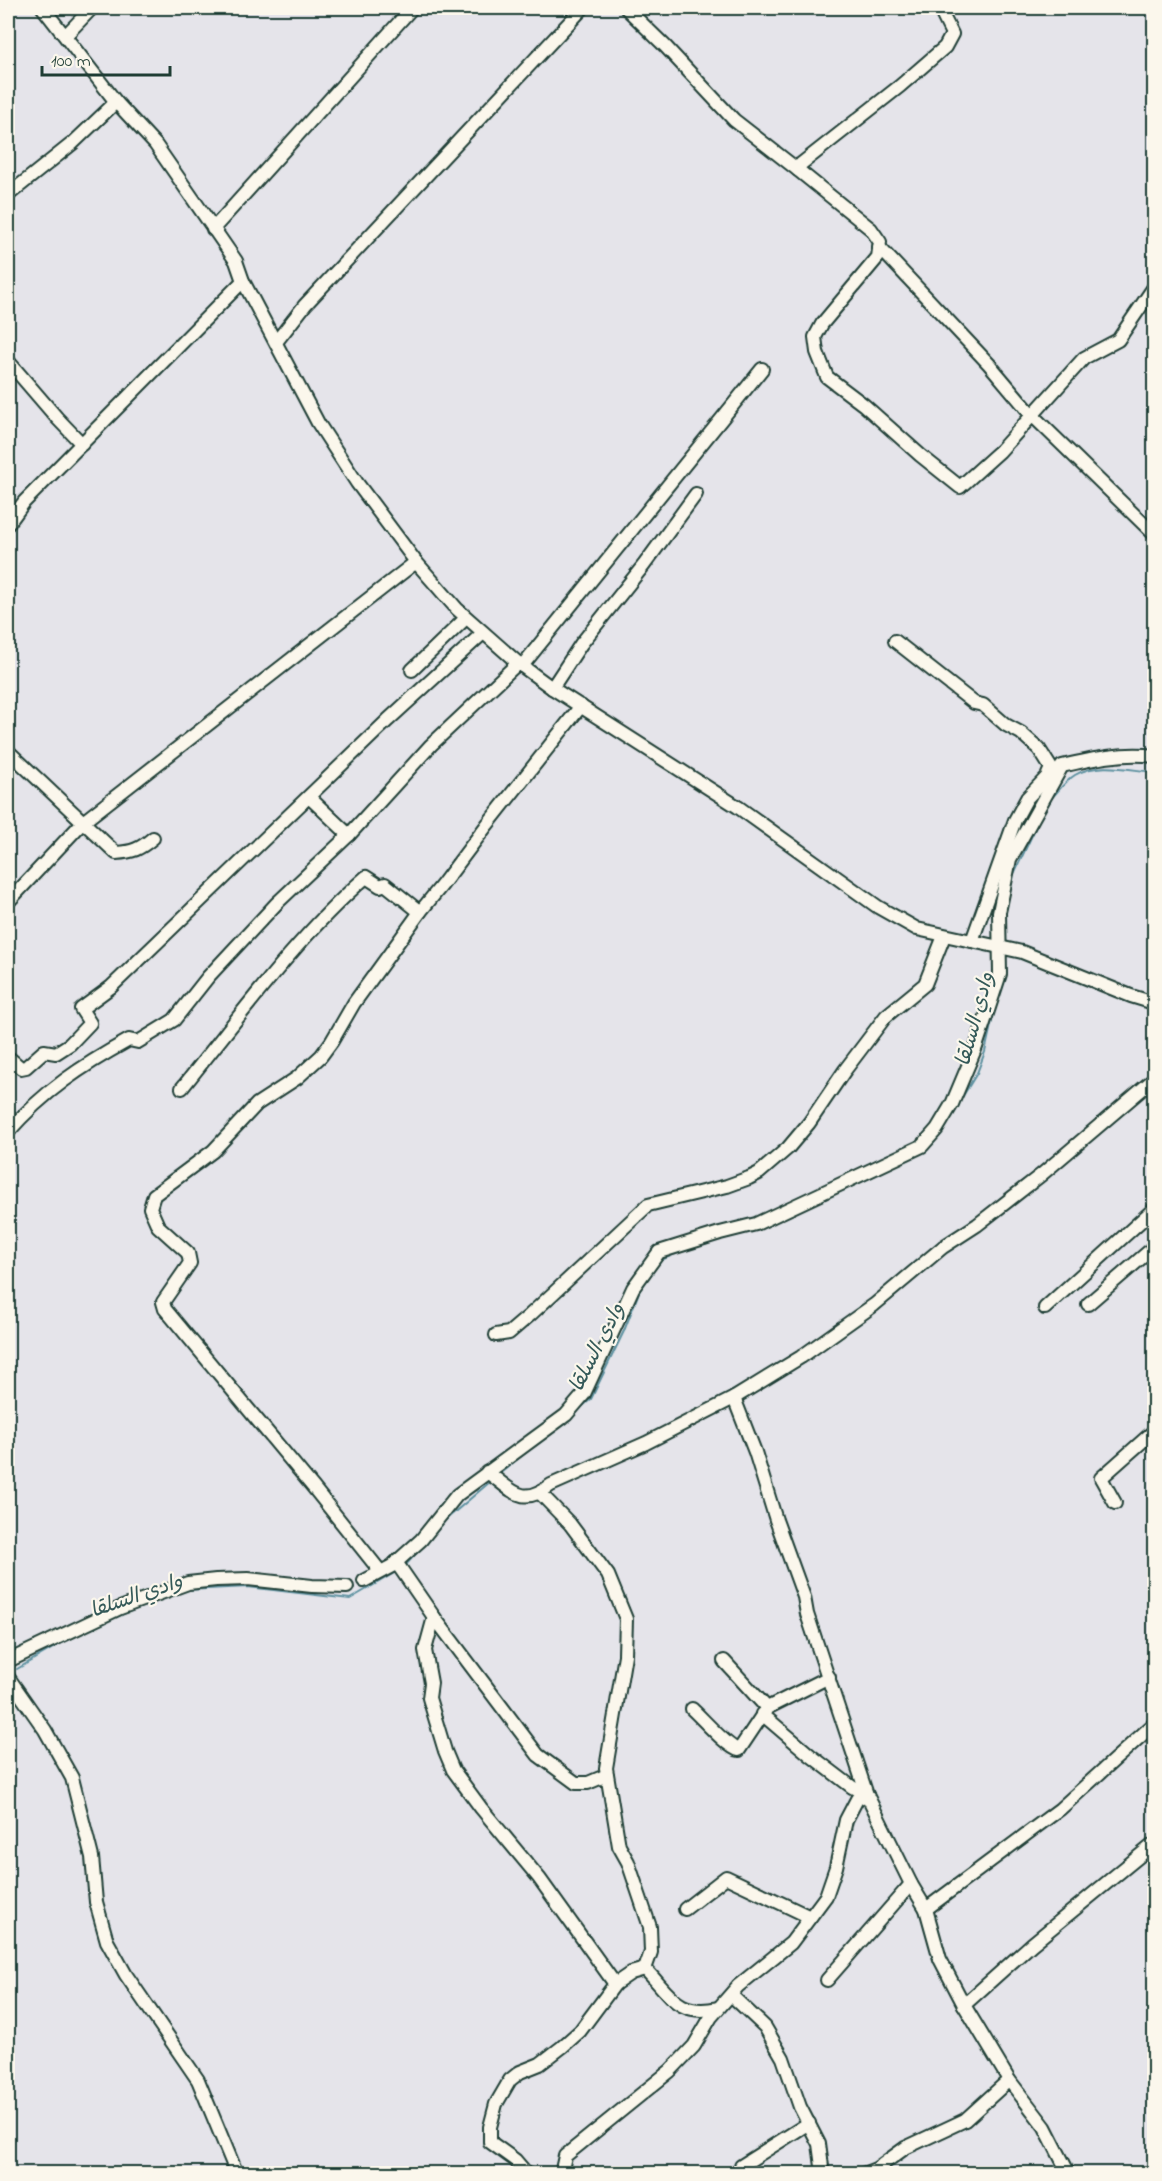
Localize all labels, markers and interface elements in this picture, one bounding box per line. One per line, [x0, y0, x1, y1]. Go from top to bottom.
scale bar [42, 39, 170, 77]
text: 100 m [51, 49, 91, 75]
water label: وادي السلقا [949, 969, 1003, 1070]
water label: وادي السلقا [563, 1298, 633, 1398]
water label: وادي السلقا [86, 1567, 187, 1627]

